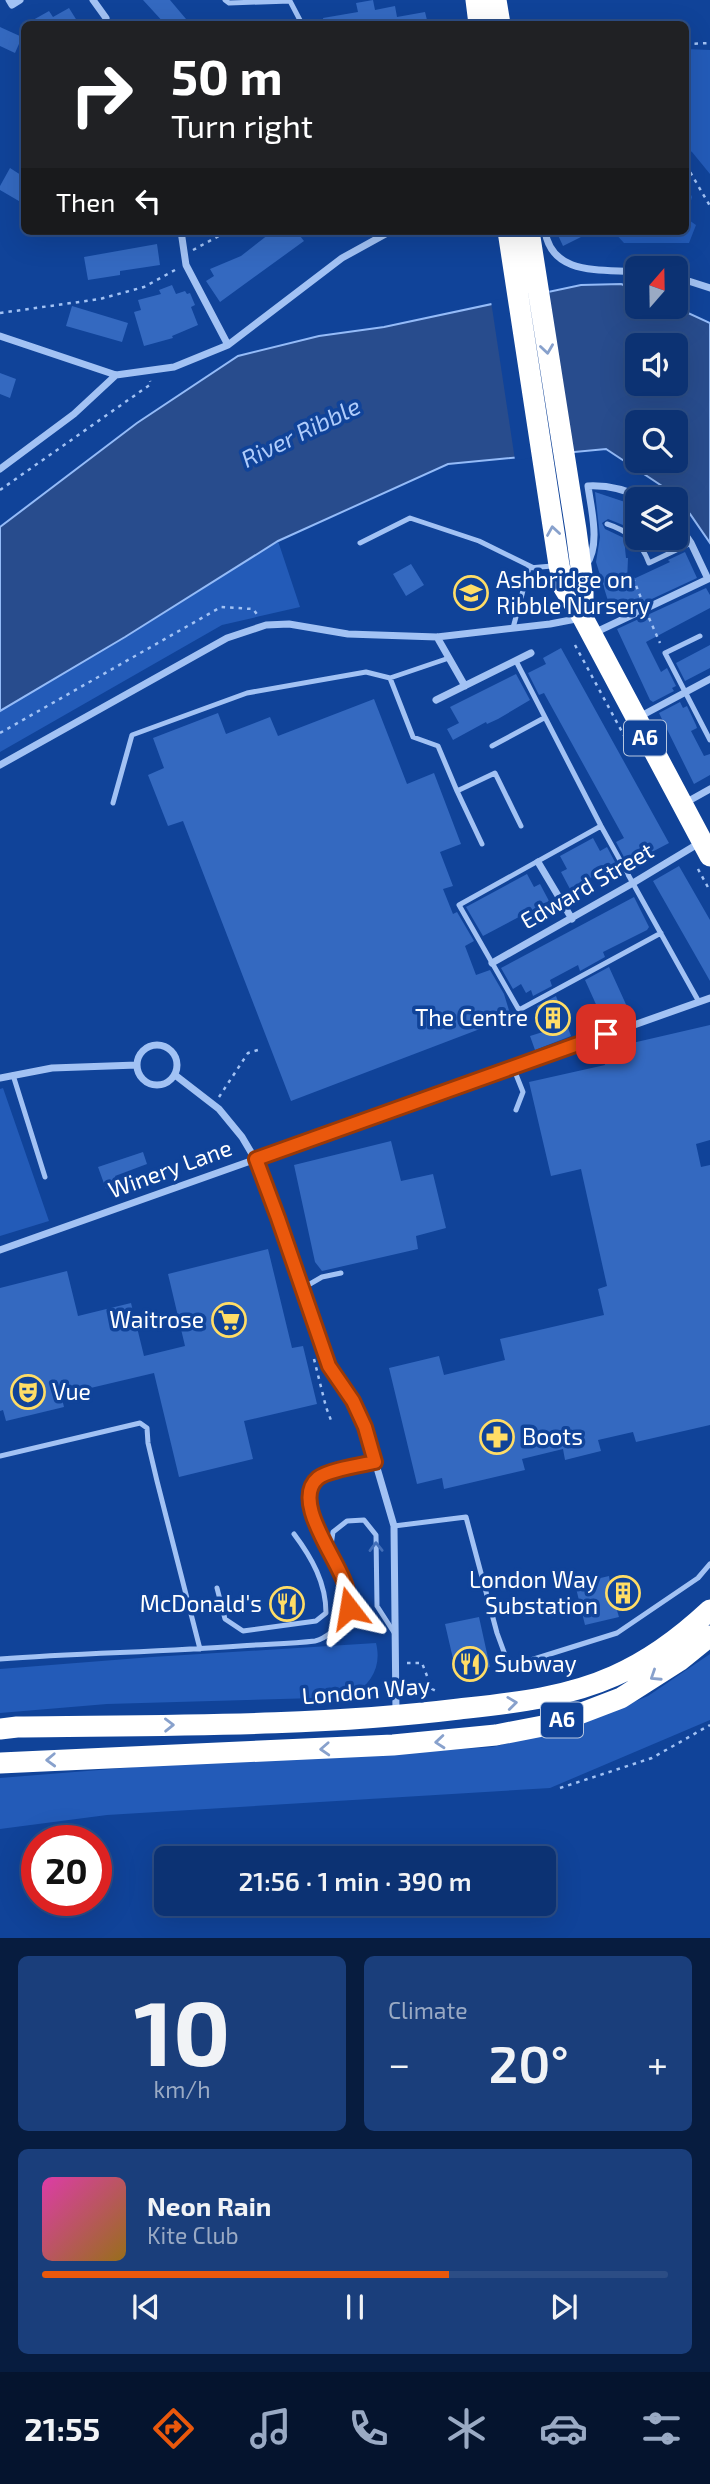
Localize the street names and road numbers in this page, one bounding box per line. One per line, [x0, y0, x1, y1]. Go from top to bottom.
road number: A6 [624, 720, 666, 756]
street label: Edward Street [515, 836, 658, 934]
street label: Winery Lane [104, 1133, 235, 1203]
street label: London Way [300, 1670, 431, 1710]
road number: A6 [541, 1702, 583, 1738]

